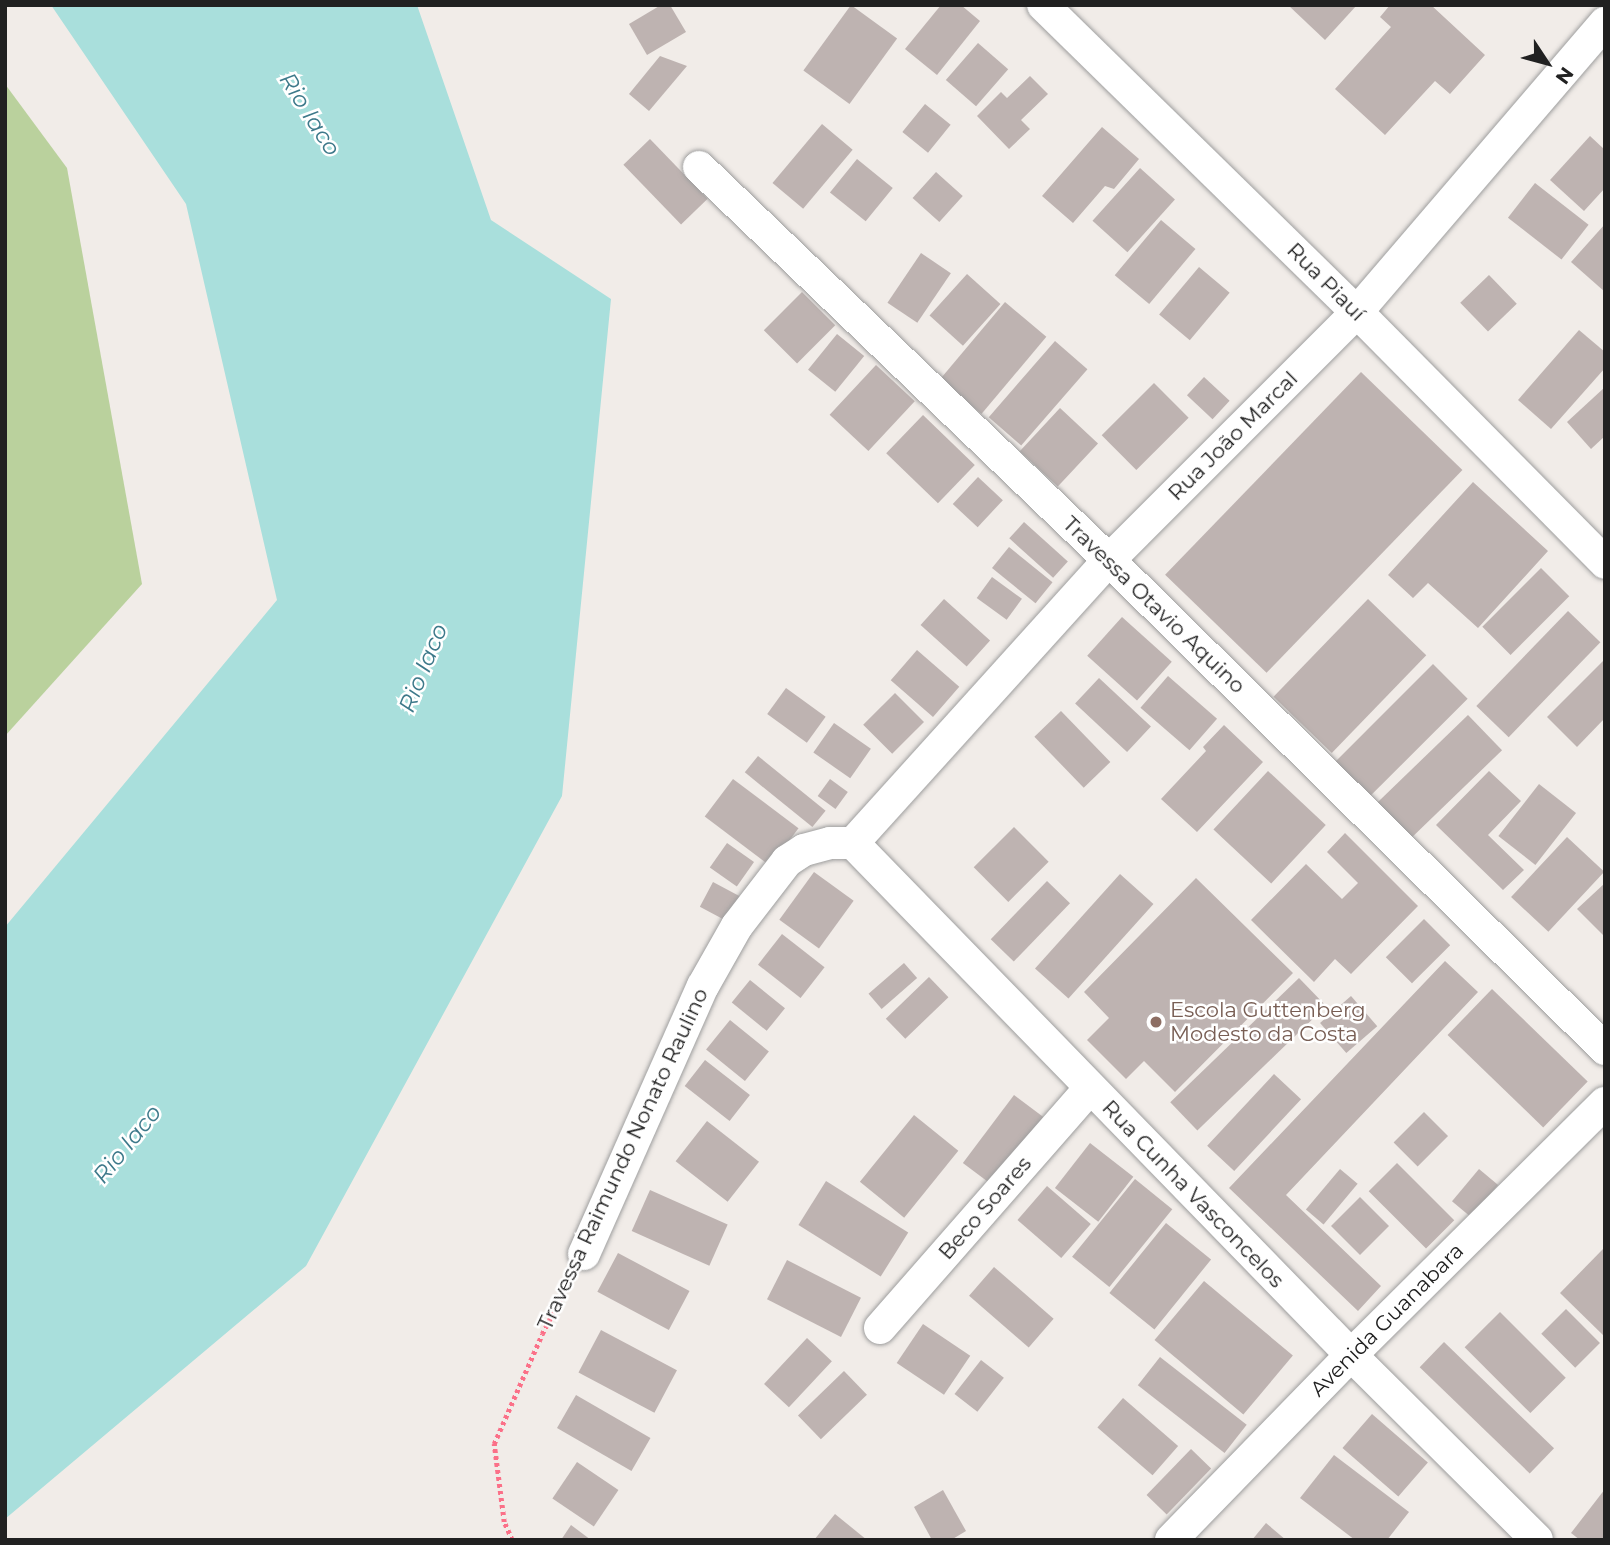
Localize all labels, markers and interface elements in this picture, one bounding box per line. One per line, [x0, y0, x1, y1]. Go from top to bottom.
north arrow [1512, 28, 1582, 98]
text: N [1551, 63, 1578, 89]
water label: Rio Iaco [274, 67, 346, 161]
street label: Rua Piauí [1282, 238, 1370, 326]
street label: Rua João Marcal [1163, 366, 1303, 506]
street label: Travessa Otavio Aquino [1058, 511, 1250, 699]
water label: Rio Iaco [393, 620, 453, 716]
street label: Travessa Raimundo Nonato Raulino [533, 984, 713, 1334]
place label: Escola Guttenberg Modesto da Costa [1170, 997, 1366, 1047]
marker: Escola Guttenberg Modesto da Costa [1148, 1014, 1164, 1030]
street label: Rua Cunha Vasconcelos [1097, 1095, 1289, 1293]
water label: Rio Iaco [87, 1099, 167, 1189]
street label: Beco Soares [933, 1151, 1037, 1265]
street label: Avenida Guanabara [1305, 1238, 1469, 1402]

